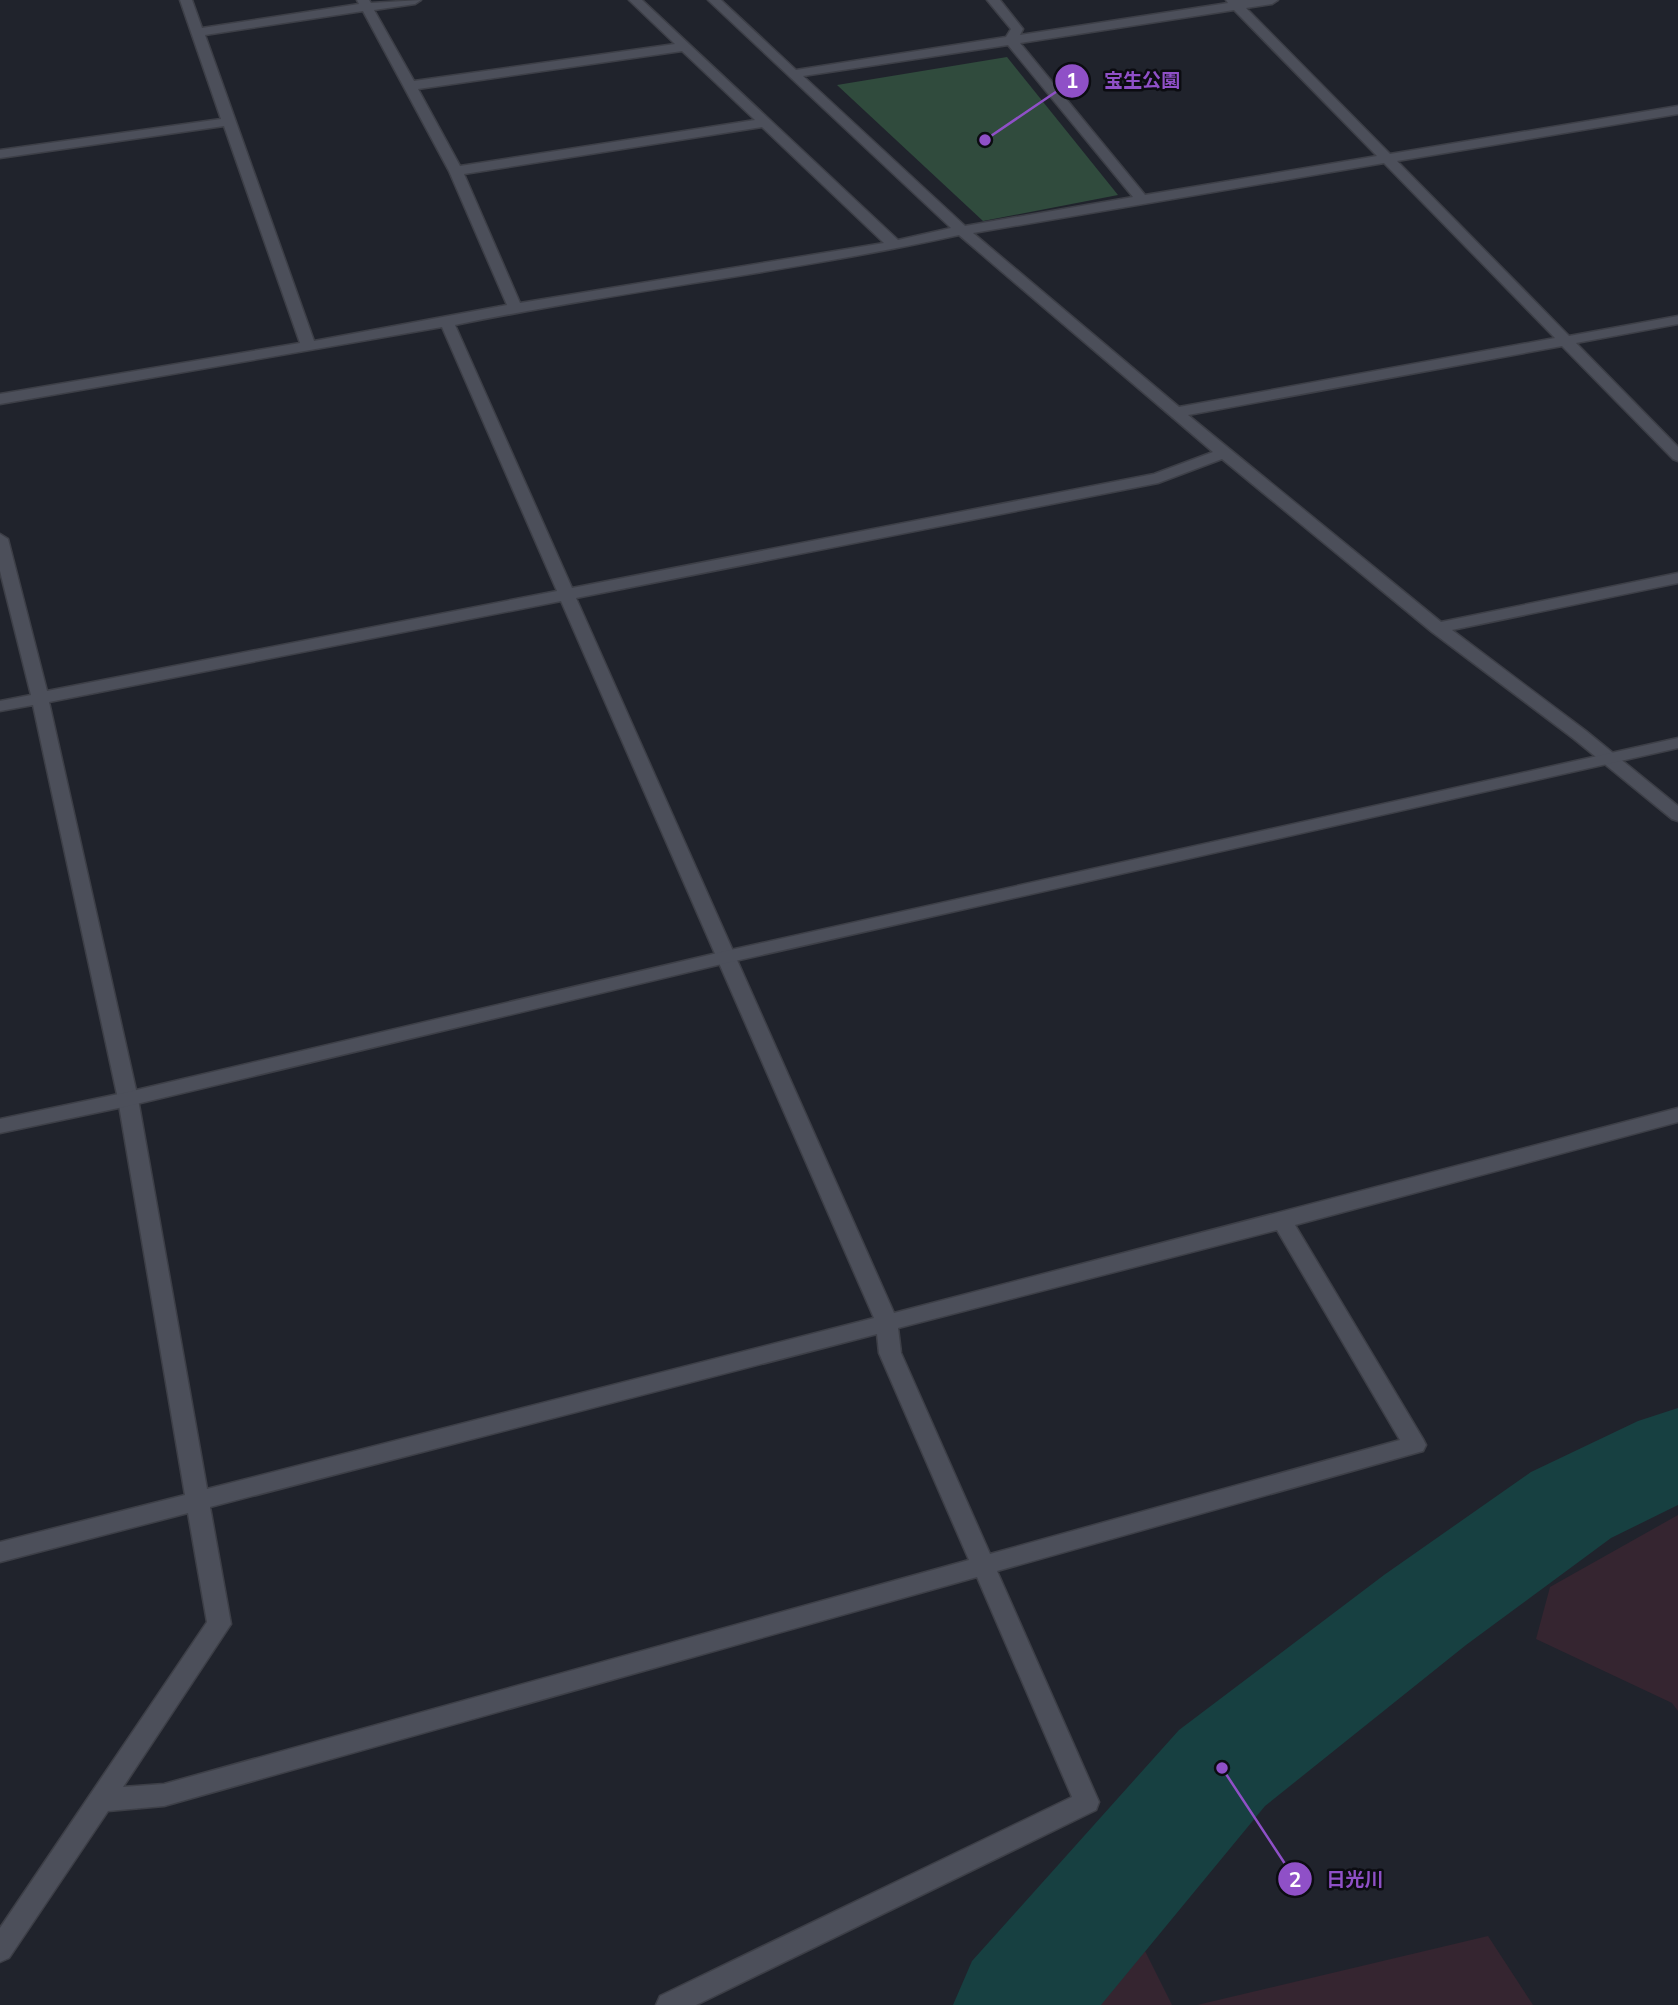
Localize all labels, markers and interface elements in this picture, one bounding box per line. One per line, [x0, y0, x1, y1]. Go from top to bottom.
callout: 宝生公園 [1055, 61, 1194, 101]
text: 1 [1066, 67, 1078, 93]
text: 宝生公園 [1104, 68, 1180, 92]
callout: 日光川 [1278, 1859, 1398, 1899]
text: 2 [1289, 1866, 1301, 1892]
text: 日光川 [1326, 1867, 1384, 1891]

